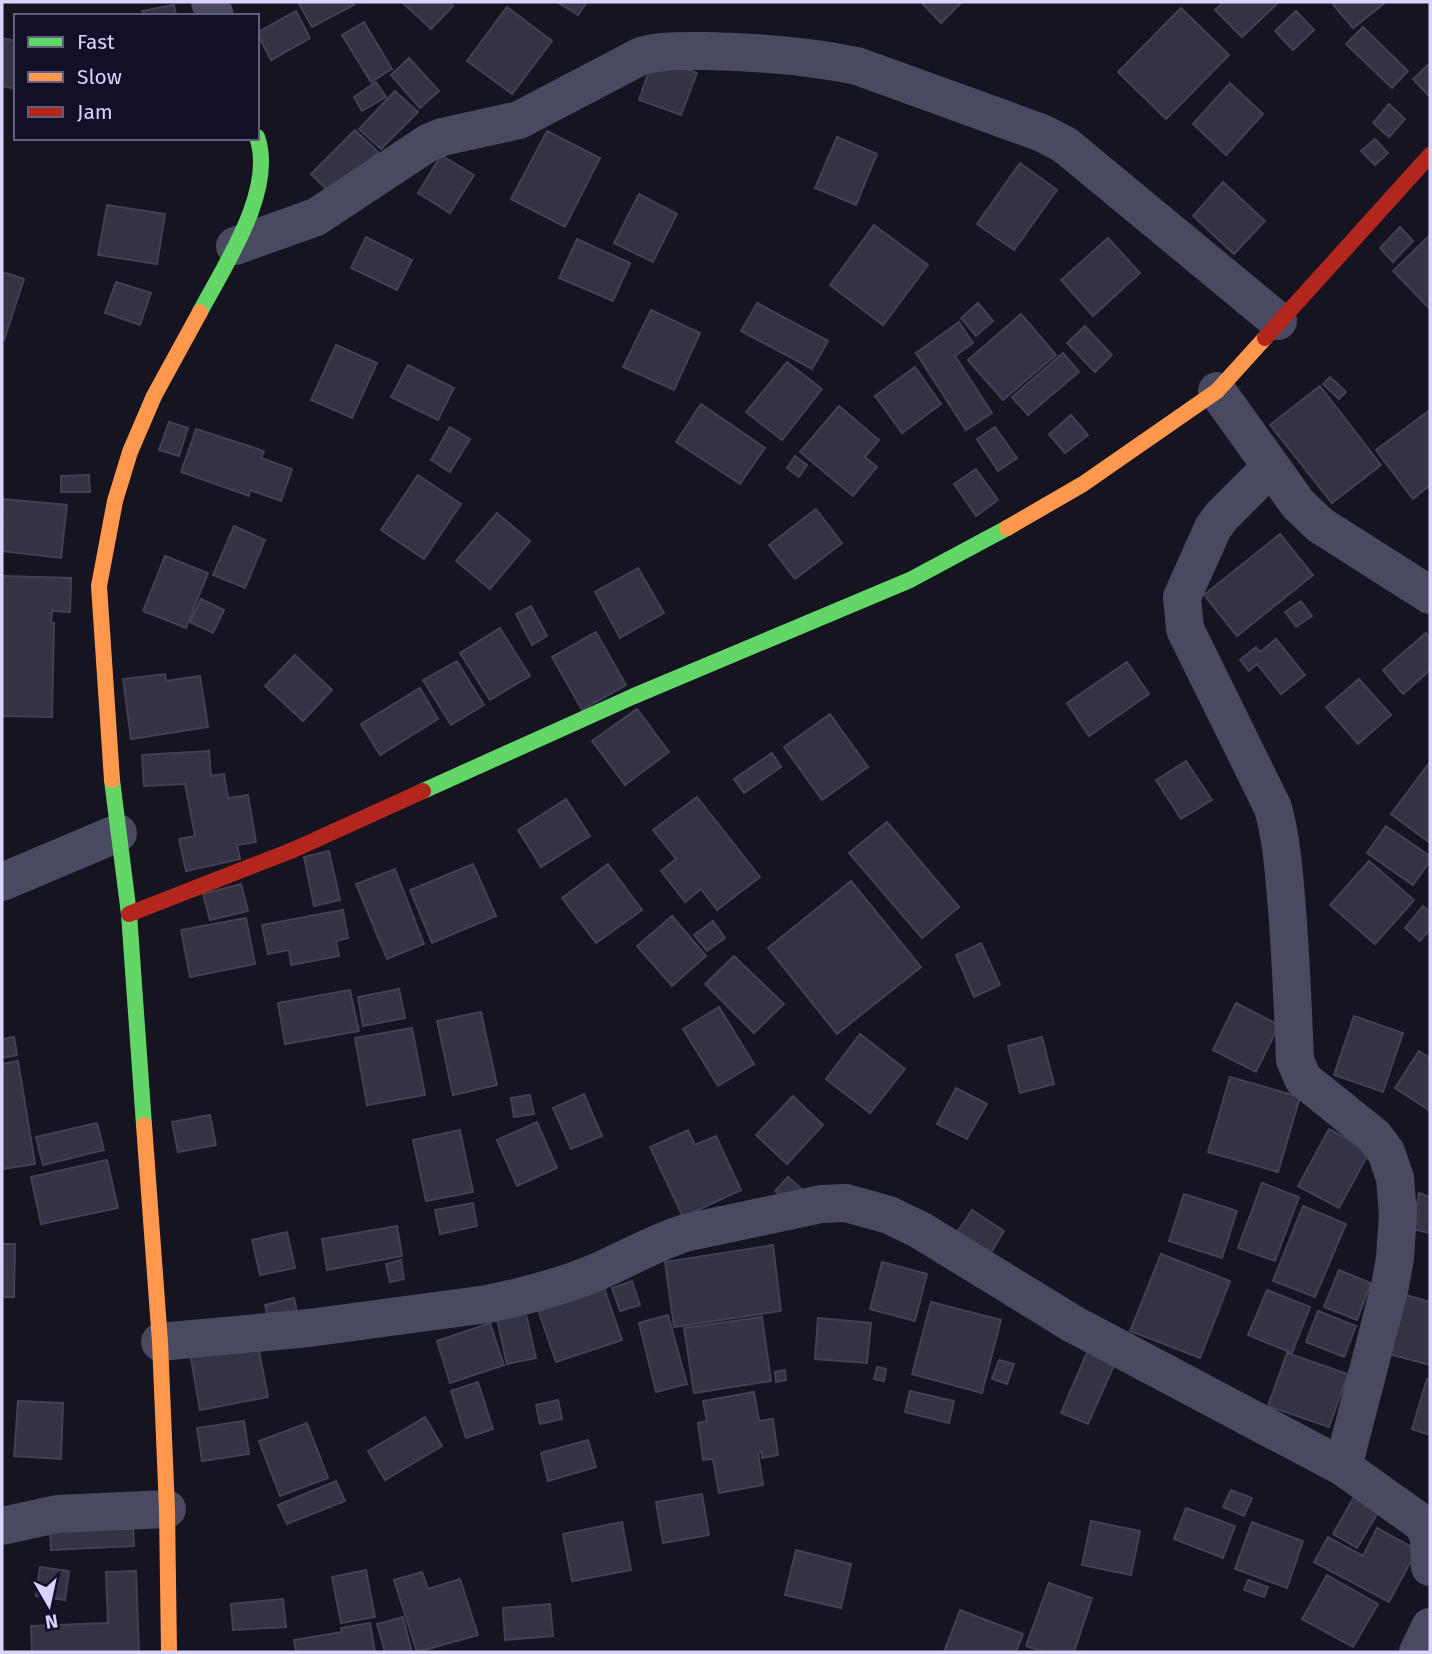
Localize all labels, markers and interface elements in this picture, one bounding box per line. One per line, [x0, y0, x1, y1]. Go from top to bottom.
legend [14, 14, 259, 140]
text: Fast [77, 29, 115, 55]
text: Slow [77, 64, 122, 90]
text: Jam [77, 99, 113, 125]
north arrow [14, 1570, 84, 1640]
text: N [44, 1609, 60, 1634]

